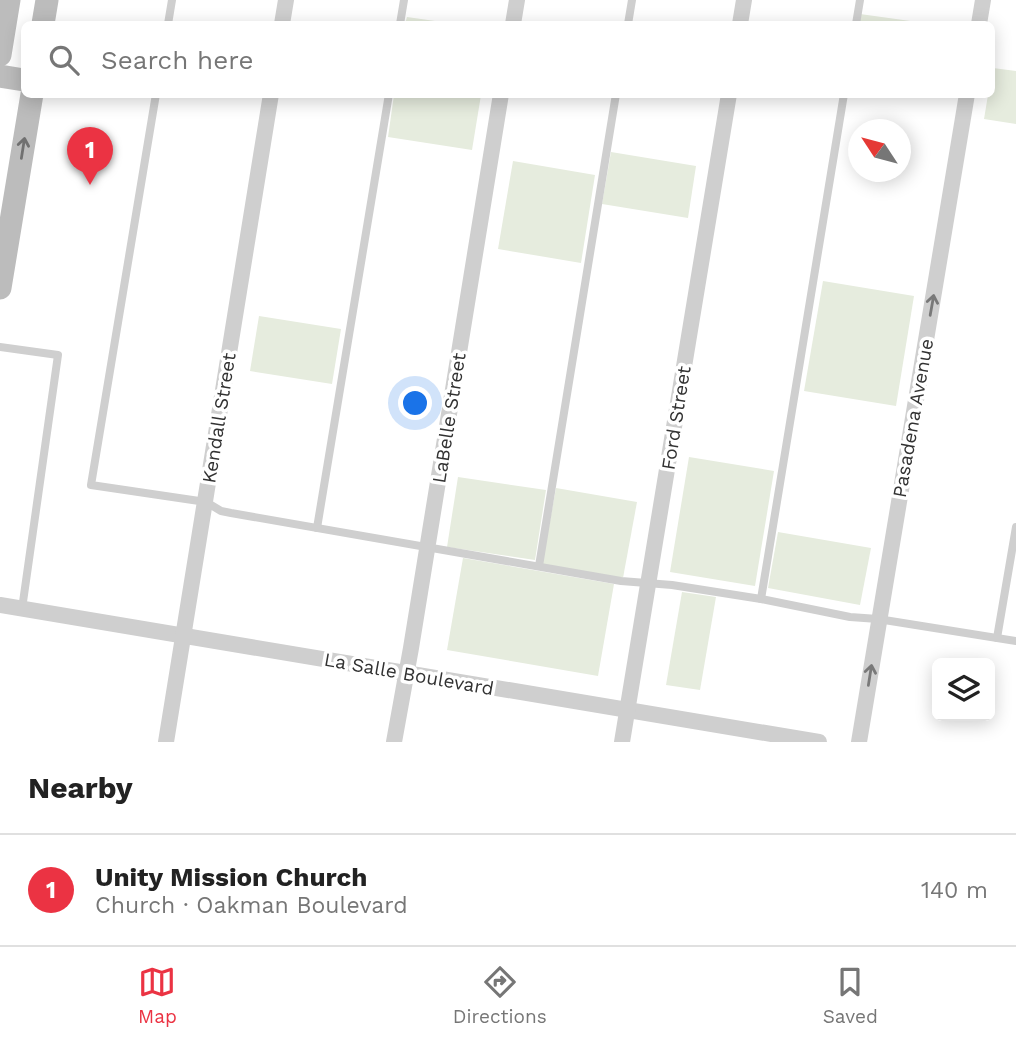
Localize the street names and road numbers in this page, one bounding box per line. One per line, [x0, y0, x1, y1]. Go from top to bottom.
street label: Pasadena Avenue [888, 337, 938, 499]
street label: Kendall Street [197, 351, 241, 485]
street label: LaBelle Street [427, 351, 471, 485]
street label: Ford Street [656, 364, 696, 472]
street label: La Salle Boulevard [322, 648, 496, 700]

